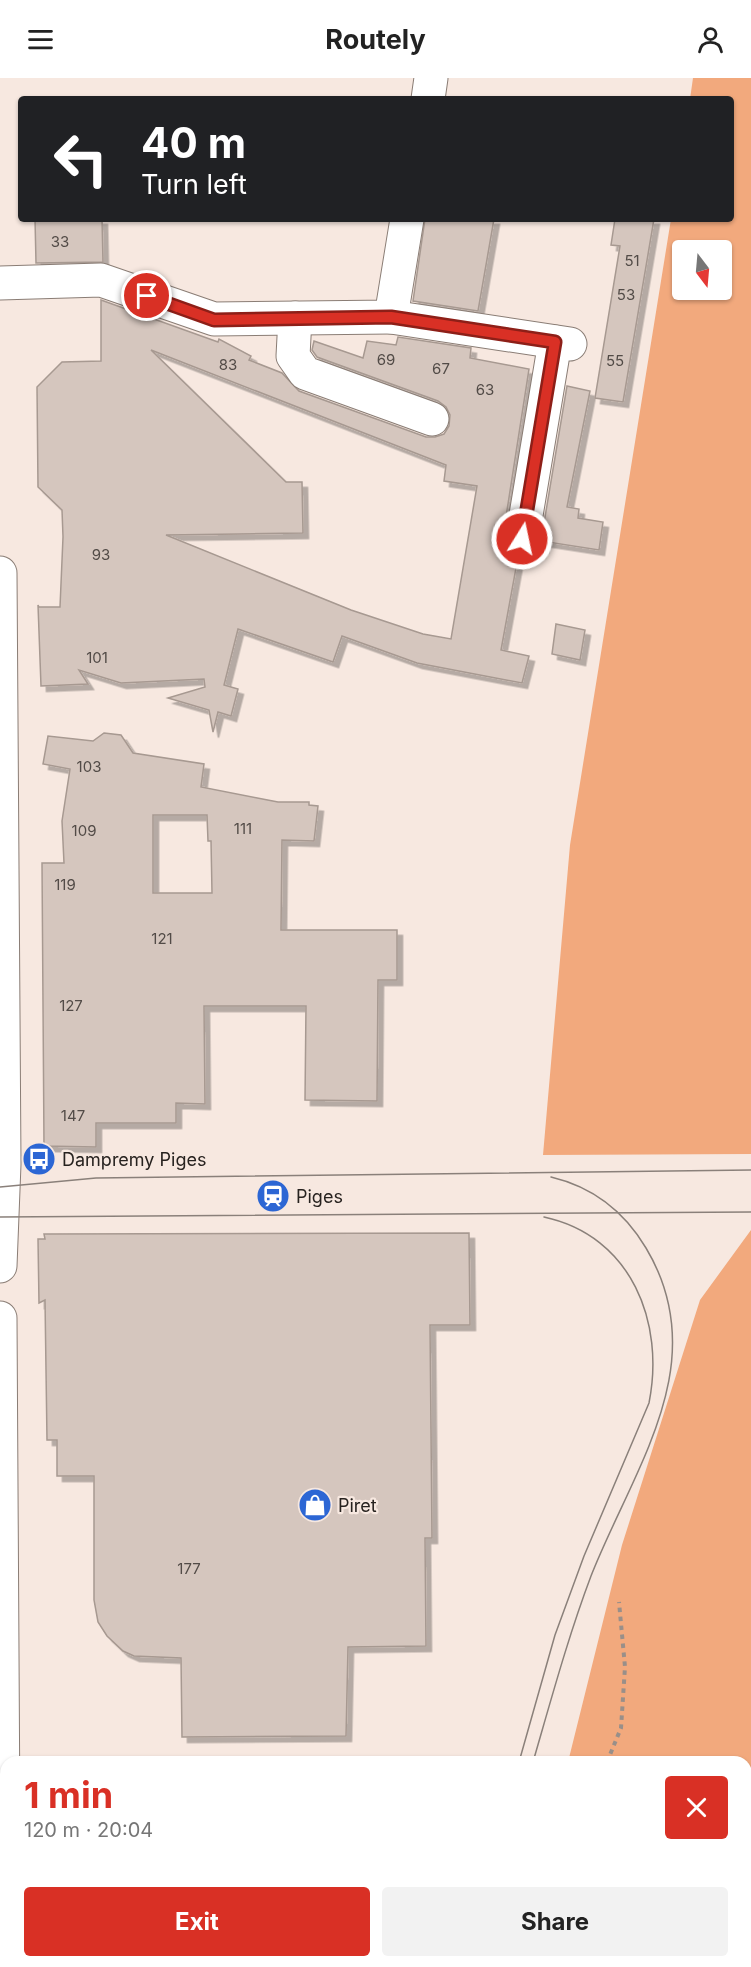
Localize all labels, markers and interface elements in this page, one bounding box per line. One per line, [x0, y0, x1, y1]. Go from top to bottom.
icon: menu [24, 23, 57, 56]
text: Routely [325, 23, 426, 56]
icon: person [694, 23, 727, 56]
text: 40 m [141, 117, 246, 168]
icon: left [42, 120, 120, 198]
text: Turn left [141, 168, 247, 201]
house number: 33 [51, 232, 69, 251]
north arrow [672, 240, 732, 300]
map controls [672, 240, 732, 300]
house number: 51 [624, 251, 640, 270]
pin [121, 270, 172, 321]
icon: arrive [130, 279, 163, 312]
house number: 53 [617, 285, 635, 304]
house number: 69 [377, 350, 395, 369]
house number: 55 [606, 351, 624, 370]
house number: 83 [219, 355, 237, 374]
house number: 67 [432, 359, 450, 378]
house number: 63 [476, 380, 494, 399]
position arrow [490, 507, 554, 571]
house number: 93 [92, 545, 110, 564]
house number: 101 [86, 648, 108, 667]
house number: 103 [77, 757, 101, 776]
house number: 111 [234, 819, 252, 838]
house number: 109 [72, 821, 96, 840]
house number: 119 [54, 875, 76, 894]
house number: 121 [151, 929, 173, 948]
house number: 127 [59, 996, 83, 1015]
house number: 147 [61, 1106, 85, 1125]
bus stop icon: Dampremy Piges [21, 1141, 57, 1177]
place label: Dampremy Piges [62, 1149, 206, 1170]
station icon: Piges [255, 1178, 291, 1214]
place label: Piges [296, 1186, 343, 1207]
shop icon: Piret [297, 1487, 333, 1523]
place label: Piret [338, 1495, 377, 1516]
house number: 177 [177, 1559, 201, 1578]
text: 1 min [24, 1773, 113, 1817]
button: close [665, 1776, 728, 1839]
text: 120 m · 20:04 [24, 1818, 153, 1842]
button: Exit [24, 1887, 370, 1956]
button: Share [382, 1887, 728, 1956]

